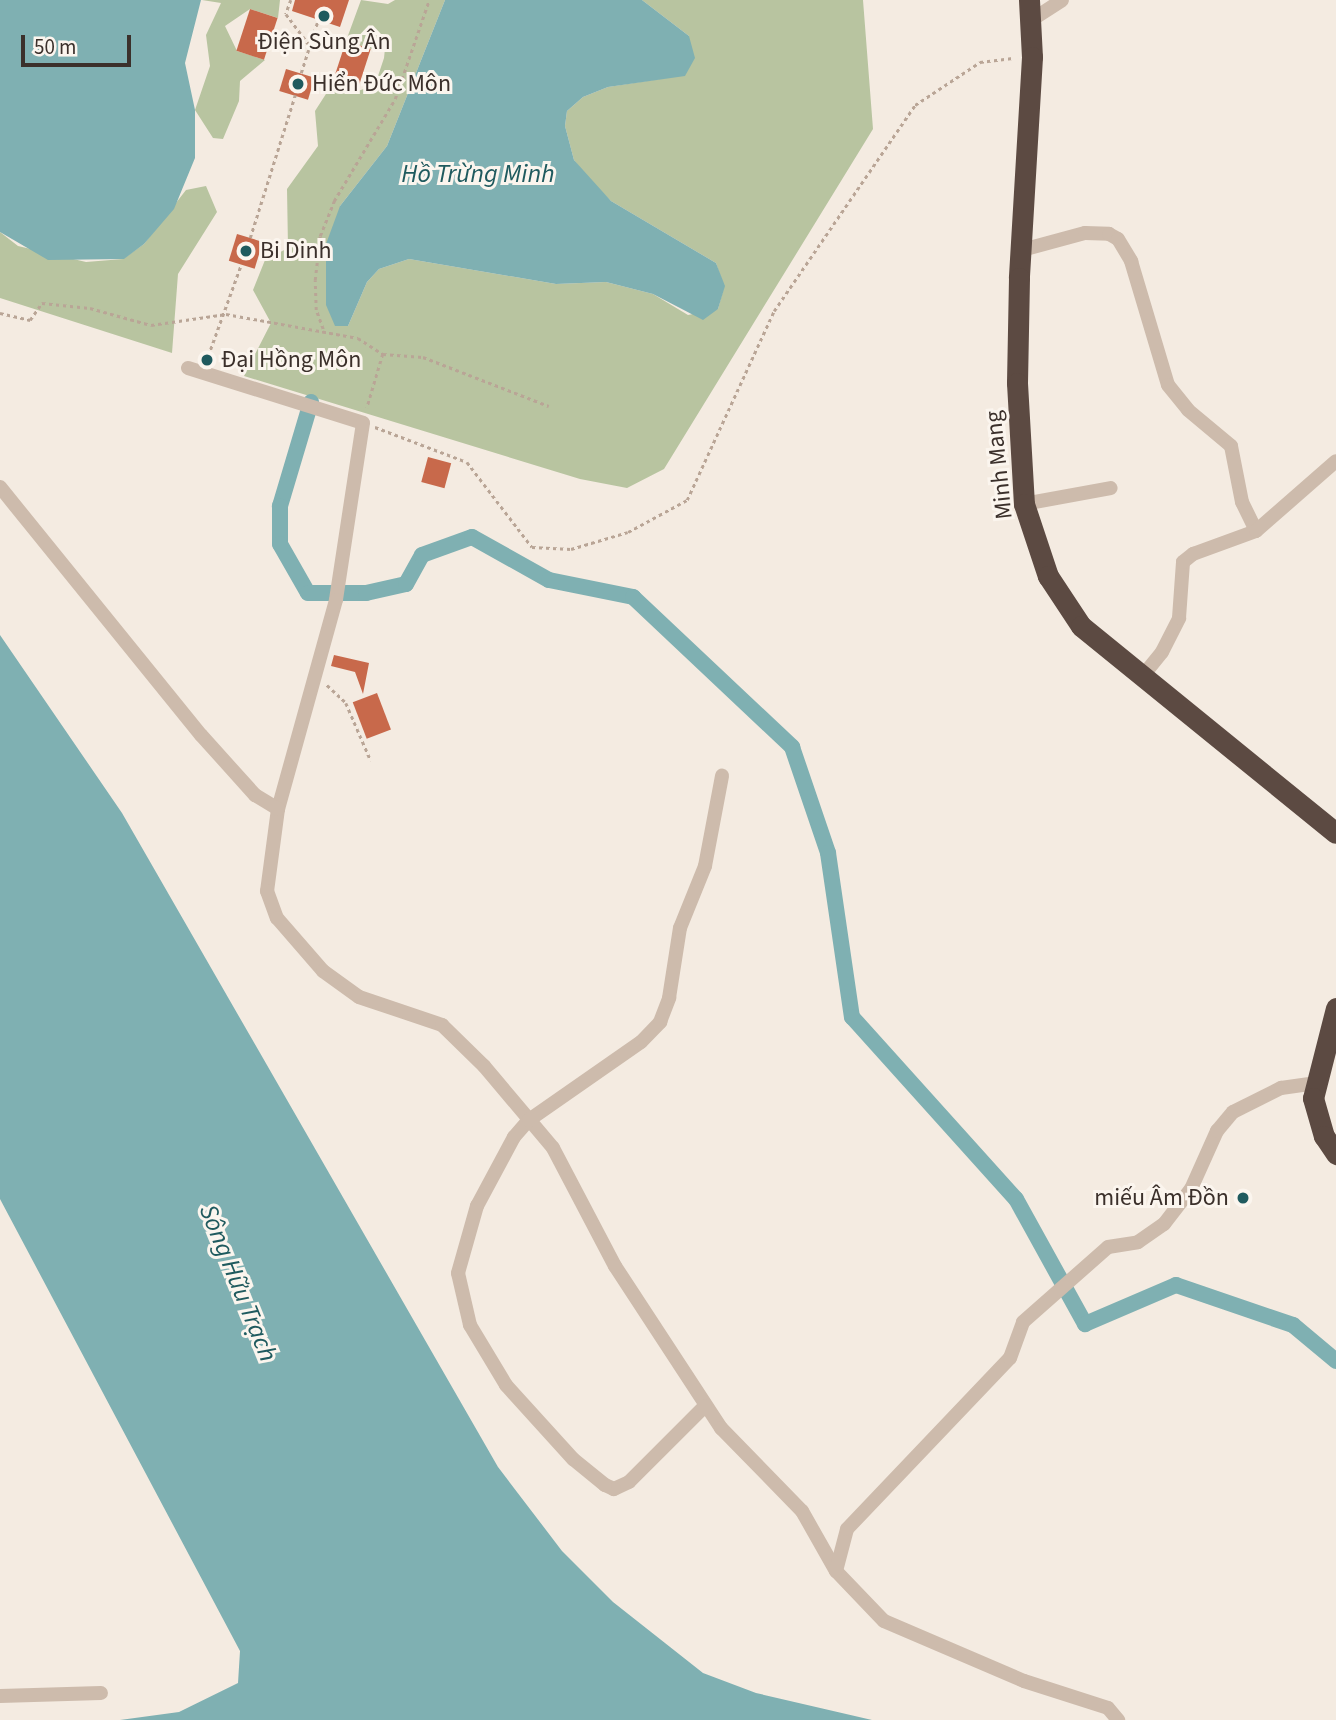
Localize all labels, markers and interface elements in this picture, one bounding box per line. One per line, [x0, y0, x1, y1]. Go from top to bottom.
marker: Điện Sùng Ân [316, 8, 332, 24]
scale bar [24, 21, 135, 65]
place label: Điện Sùng Ân [257, 28, 391, 56]
text: 50 m [34, 32, 76, 62]
place label: Hiển Đức Môn [312, 70, 451, 98]
marker: Hiển Đức Môn [290, 76, 306, 92]
water label: Hồ Trừng Minh [401, 158, 555, 190]
place label: Bi Dinh [260, 237, 332, 265]
marker: Bi Dinh [238, 243, 254, 259]
place label: Đại Hồng Môn [221, 346, 361, 374]
marker: Đại Hồng Môn [199, 352, 215, 368]
street label: Minh Mang [979, 409, 1019, 521]
place label: miếu Âm Đồn [1094, 1184, 1229, 1212]
marker: miếu Âm Đồn [1235, 1190, 1251, 1206]
water label: Sông Hữu Trạch [192, 1200, 284, 1366]

